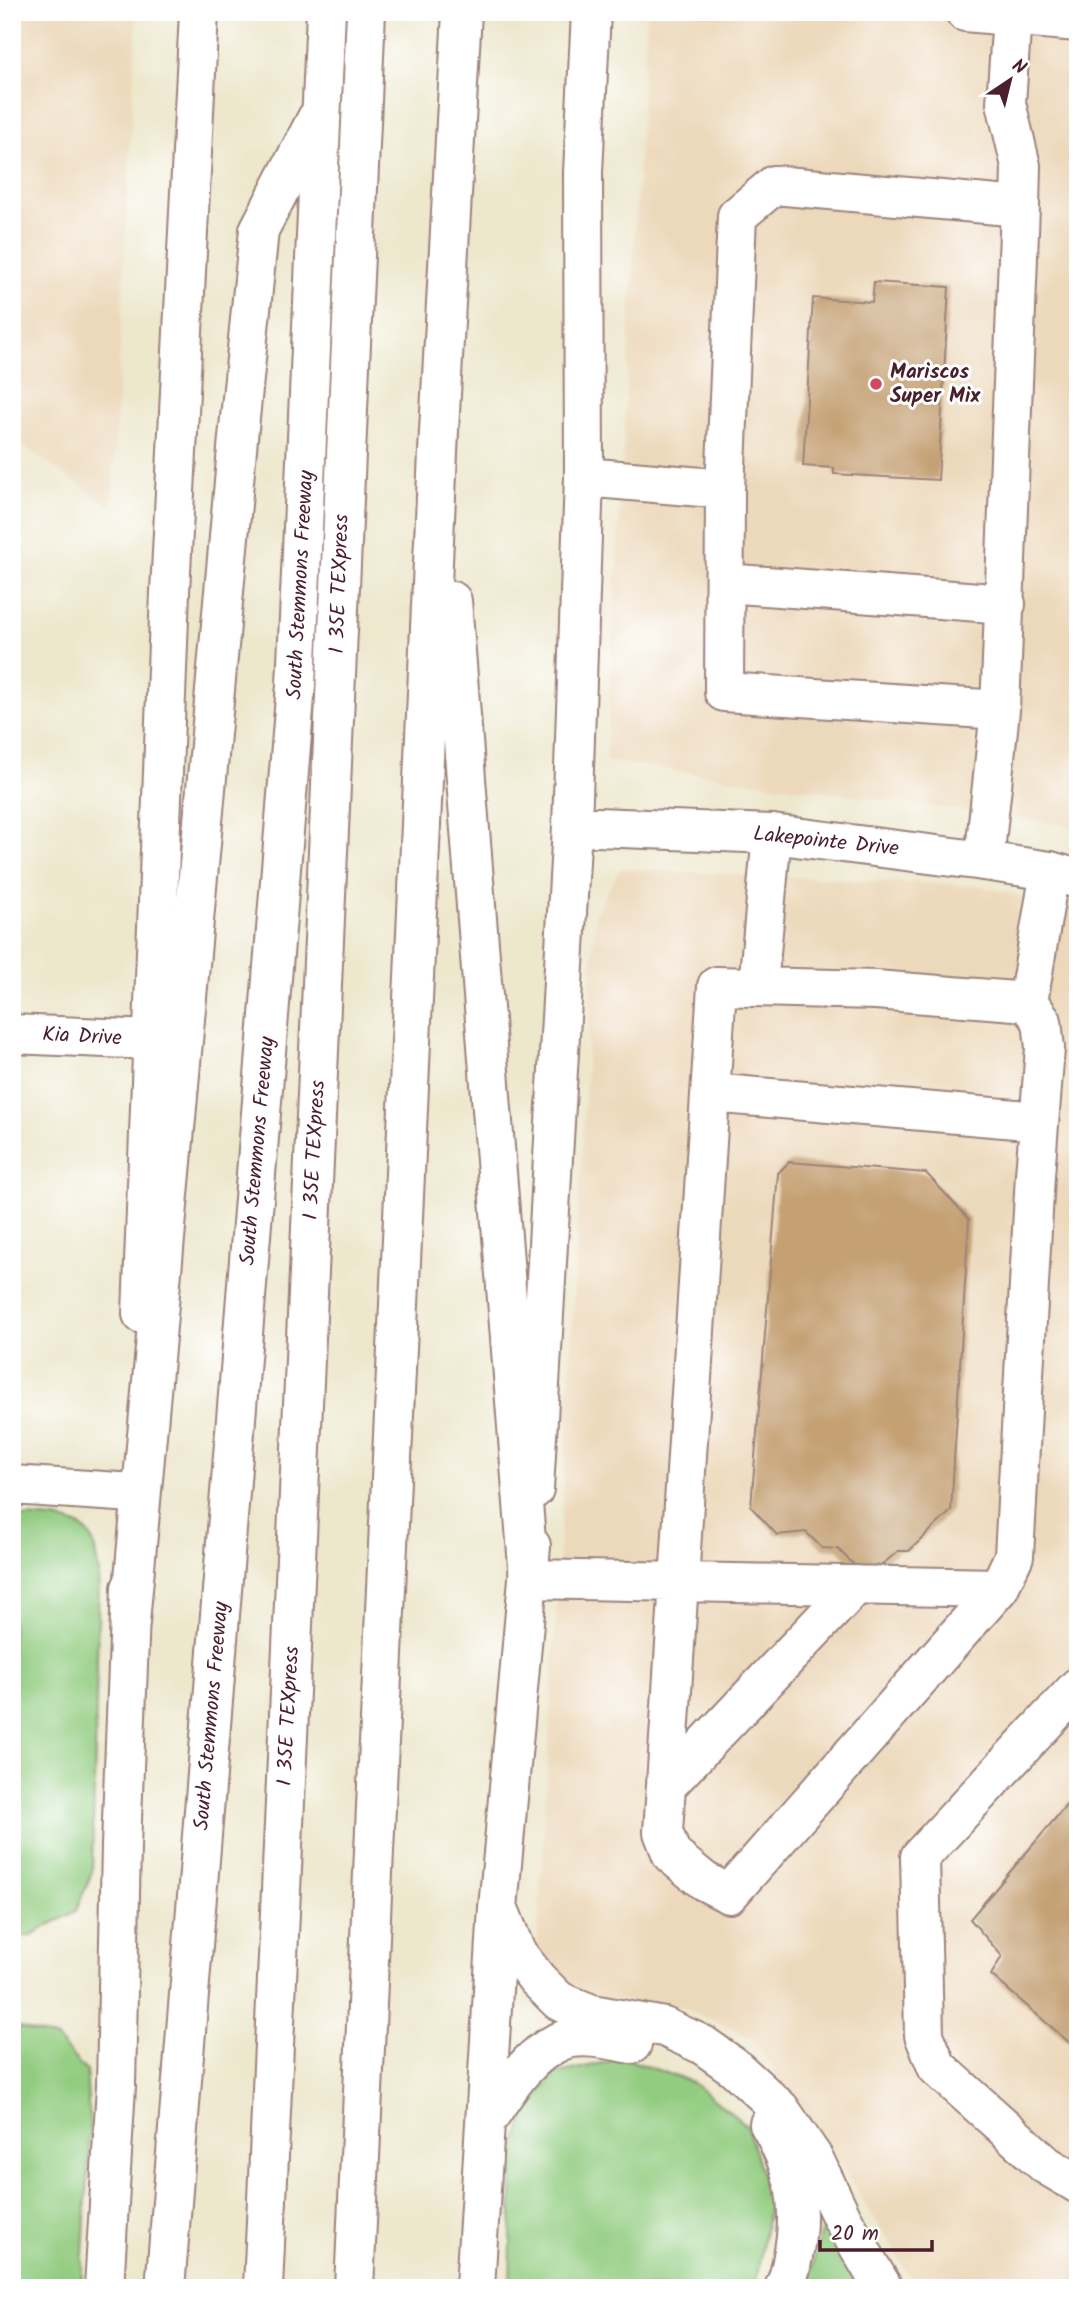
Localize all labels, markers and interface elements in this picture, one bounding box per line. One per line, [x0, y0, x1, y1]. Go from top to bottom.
north arrow [974, 46, 1044, 116]
text: N [1005, 52, 1032, 83]
place label: Mariscos Super Mix [890, 356, 981, 413]
marker: Mariscos Super Mix [868, 376, 884, 392]
street label: South Stemmons Freeway [279, 469, 323, 700]
street label: I 35E TEXpress [321, 513, 359, 654]
street label: Lakepointe Drive [752, 818, 901, 866]
street label: Kia Drive [41, 1018, 123, 1056]
street label: South Stemmons Freeway [232, 1035, 284, 1267]
street label: I 35E TEXpress [295, 1079, 335, 1221]
street label: South Stemmons Freeway [186, 1600, 238, 1832]
street label: I 35E TEXpress [269, 1645, 309, 1787]
scale bar [820, 2209, 932, 2253]
text: 20 m [831, 2218, 879, 2251]

